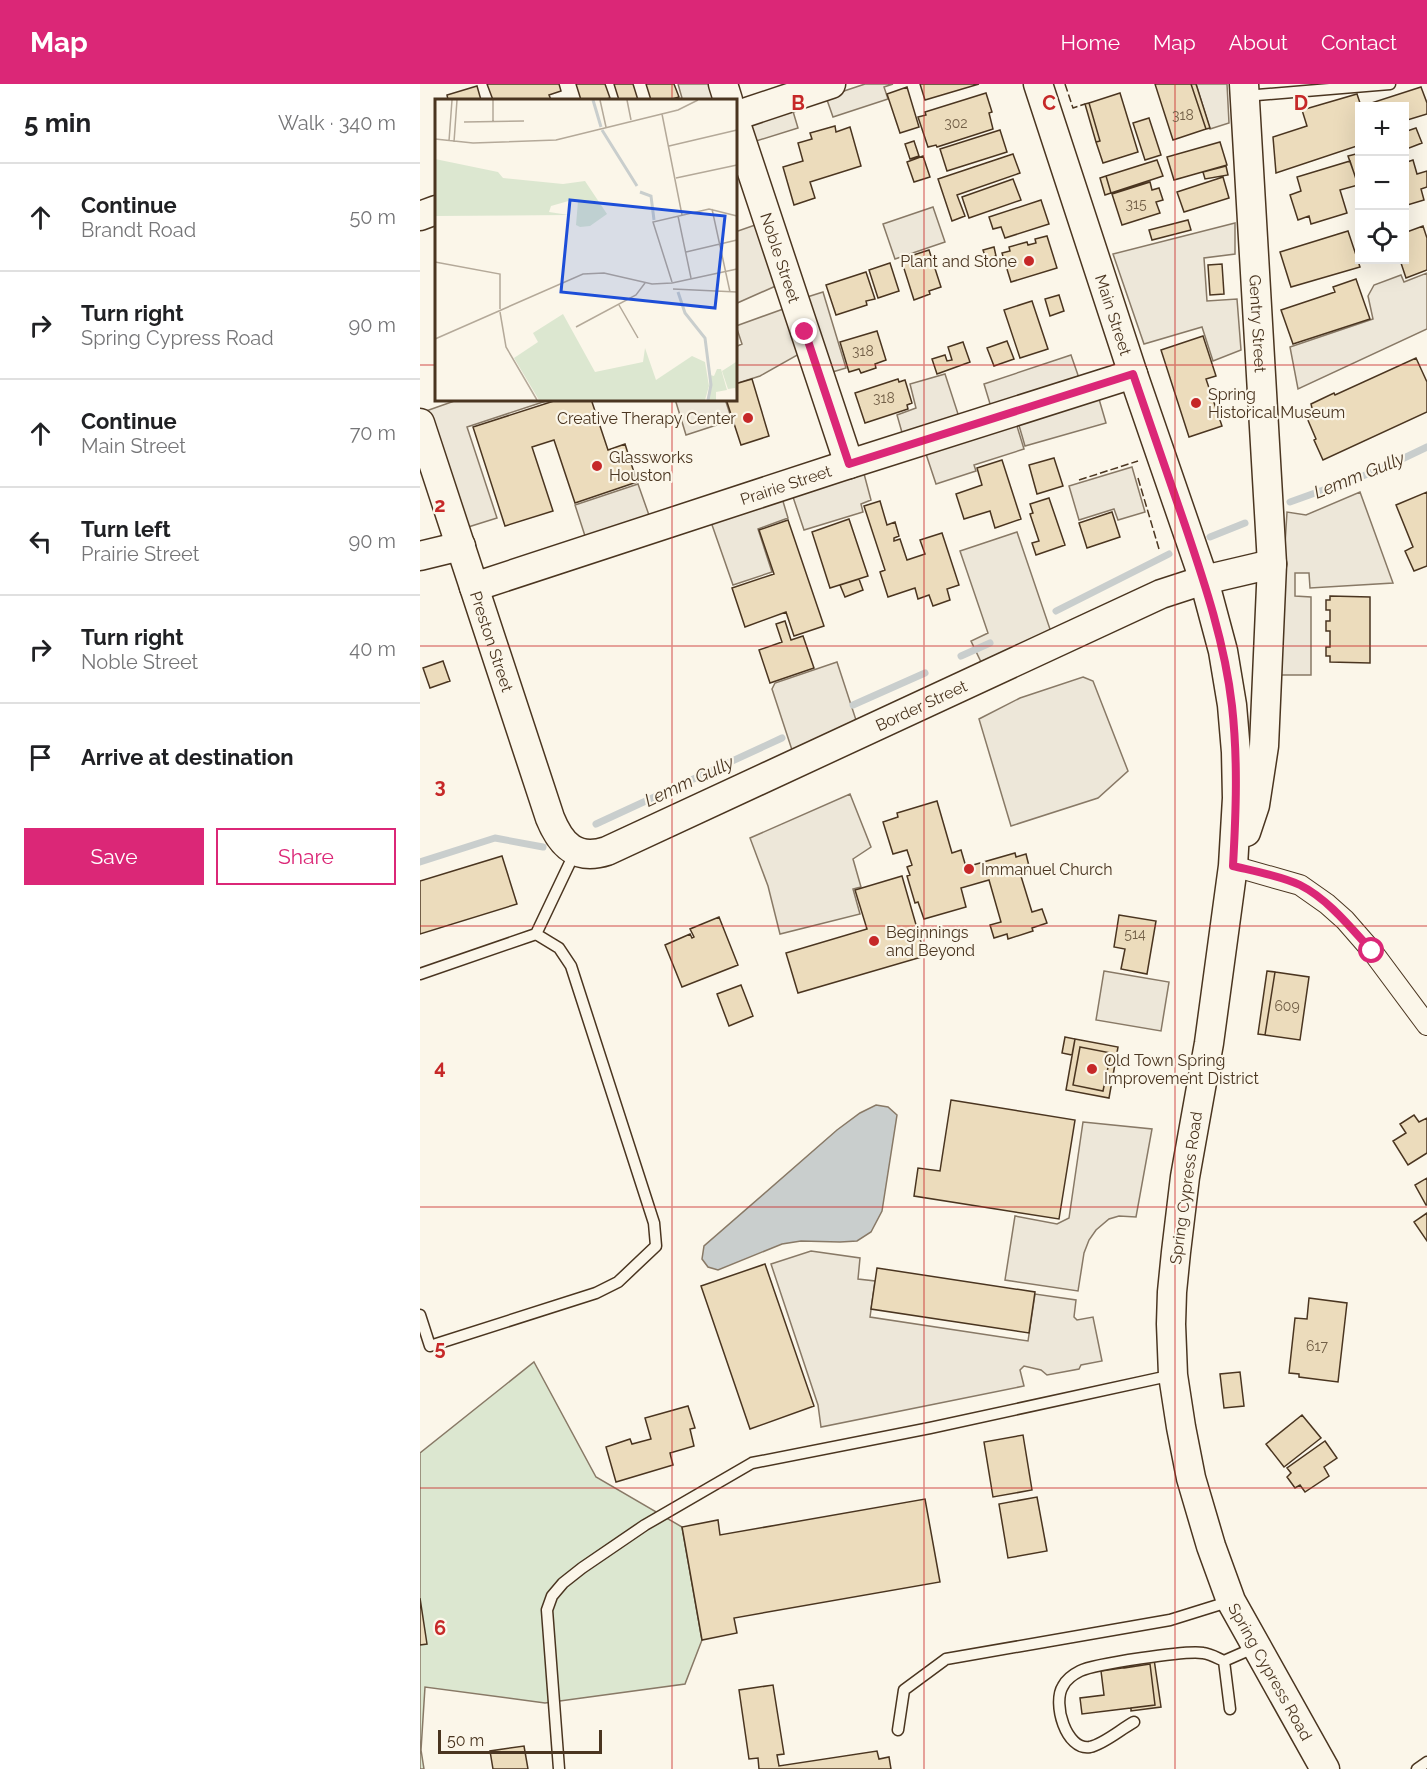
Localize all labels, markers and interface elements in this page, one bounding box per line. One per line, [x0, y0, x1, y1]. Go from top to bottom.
text: Map [30, 26, 88, 59]
text: Home [1061, 30, 1120, 55]
text: Map [1153, 30, 1196, 55]
text: About [1229, 30, 1288, 55]
text: Contact [1321, 30, 1397, 55]
text: B [791, 91, 805, 115]
text: C [1042, 91, 1056, 115]
text: D [1294, 91, 1308, 115]
inset map [435, 99, 736, 400]
map controls [1355, 102, 1409, 264]
button: + [1355, 102, 1409, 156]
house number: 318 [1172, 107, 1194, 123]
text: 5 min [24, 108, 91, 138]
text: Walk · 340 m [278, 111, 396, 135]
house number: 302 [944, 115, 968, 131]
button: − [1355, 156, 1409, 210]
text: Continue [81, 192, 177, 218]
house number: 315 [1125, 196, 1147, 212]
icon: ahead [24, 201, 57, 234]
text: 50 m [349, 205, 396, 229]
street label: Noble Street [757, 210, 804, 306]
button: locate [1355, 210, 1409, 264]
text: Brandt Road [81, 218, 196, 242]
place label: Plant and Stone [900, 252, 1017, 271]
marker: Plant and Stone [1022, 254, 1036, 268]
street label: Main Street [1092, 272, 1136, 358]
street label: Gentry Street [1246, 274, 1270, 374]
text: Turn right [81, 300, 184, 326]
icon: right [24, 309, 57, 342]
text: 90 m [349, 313, 396, 337]
route end [791, 318, 817, 344]
text: Spring Cypress Road [81, 326, 274, 350]
house number: 318 [852, 343, 874, 359]
place label: Spring Historical Museum [1208, 385, 1345, 422]
house number: 318 [873, 390, 895, 406]
marker: Spring Historical Museum [1189, 396, 1203, 410]
text: Continue [81, 408, 177, 434]
place label: Creative Therapy Center [557, 409, 736, 428]
marker: Creative Therapy Center [741, 411, 755, 425]
icon: ahead [24, 417, 57, 450]
text: 70 m [350, 421, 396, 445]
text: Main Street [81, 434, 186, 458]
water label: Lemm Gully [1311, 447, 1409, 503]
place label: Glassworks Houston [609, 448, 693, 485]
marker: Glassworks Houston [590, 459, 604, 473]
street label: Prairie Street [738, 461, 834, 509]
text: 2 [434, 493, 446, 517]
text: Turn left [81, 516, 171, 542]
icon: left [24, 525, 57, 558]
text: 90 m [349, 529, 396, 553]
text: Prairie Street [81, 542, 199, 566]
street label: Preston Street [466, 589, 518, 695]
text: Turn right [81, 624, 184, 650]
icon: right [24, 633, 57, 666]
text: 40 m [349, 637, 396, 661]
text: Noble Street [81, 650, 198, 674]
street label: Border Street [872, 676, 971, 735]
icon: arrive [24, 741, 57, 774]
text: Arrive at destination [81, 744, 294, 770]
water label: Lemm Gully [641, 751, 738, 811]
text: 3 [434, 774, 446, 798]
button: Save [24, 828, 204, 885]
button: Share [216, 828, 396, 885]
place label: Immanuel Church [981, 860, 1113, 879]
marker: Immanuel Church [962, 862, 976, 876]
place label: Beginnings and Beyond [886, 923, 975, 960]
house number: 514 [1124, 926, 1146, 942]
marker: Beginnings and Beyond [867, 934, 881, 948]
route start [1358, 937, 1384, 963]
house number: 609 [1274, 998, 1300, 1014]
place label: Old Town Spring Improvement District [1104, 1051, 1259, 1088]
text: 4 [434, 1055, 446, 1079]
marker: Old Town Spring Improvement District [1085, 1062, 1099, 1076]
street label: Spring Cypress Road [1166, 1110, 1206, 1266]
text: 5 [434, 1336, 446, 1360]
house number: 617 [1306, 1338, 1328, 1354]
street label: Spring Cypress Road [1225, 1600, 1316, 1744]
text: 6 [434, 1616, 446, 1640]
scale bar [438, 1727, 602, 1754]
text: 50 m [447, 1731, 484, 1750]

